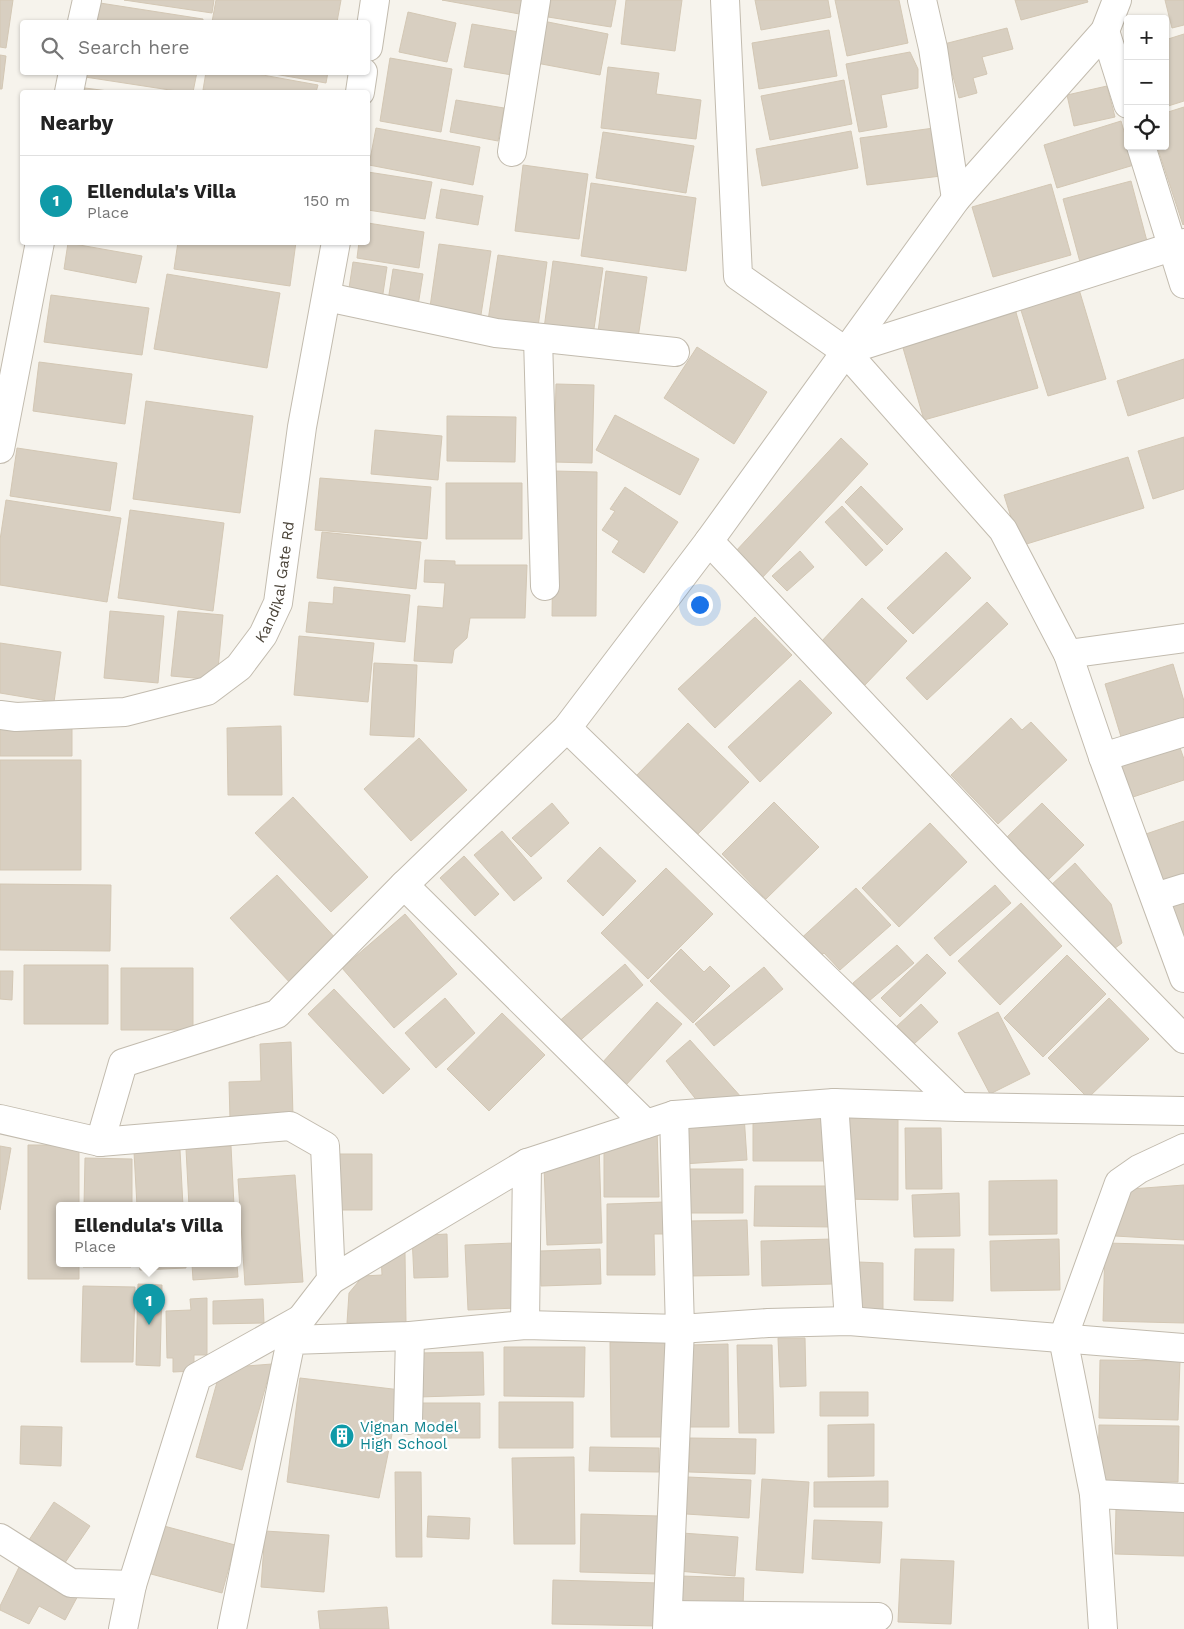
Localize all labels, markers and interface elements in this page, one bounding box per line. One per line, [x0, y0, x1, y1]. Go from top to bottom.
map controls [1124, 15, 1169, 150]
button: + [1124, 15, 1169, 60]
search box [20, 20, 370, 75]
icon: search [38, 34, 66, 62]
text: Search here [78, 36, 189, 59]
button: − [1124, 60, 1169, 105]
button: locate [1124, 105, 1169, 150]
text: Nearby [40, 110, 113, 135]
text: Ellendula's Villa [87, 180, 236, 203]
text: 1 [53, 191, 59, 210]
text: 150 m [304, 191, 350, 210]
text: Place [87, 203, 129, 222]
street label: Kandikal Gate Rd [251, 520, 298, 646]
your location [687, 592, 713, 618]
popup [56, 1202, 241, 1267]
text: Ellendula's Villa [74, 1214, 223, 1237]
text: Place [74, 1237, 116, 1256]
pin: 1 [133, 1284, 165, 1325]
place label: Vignan Model High School [360, 1418, 459, 1453]
building icon: Vignan Model High School [329, 1423, 355, 1449]

